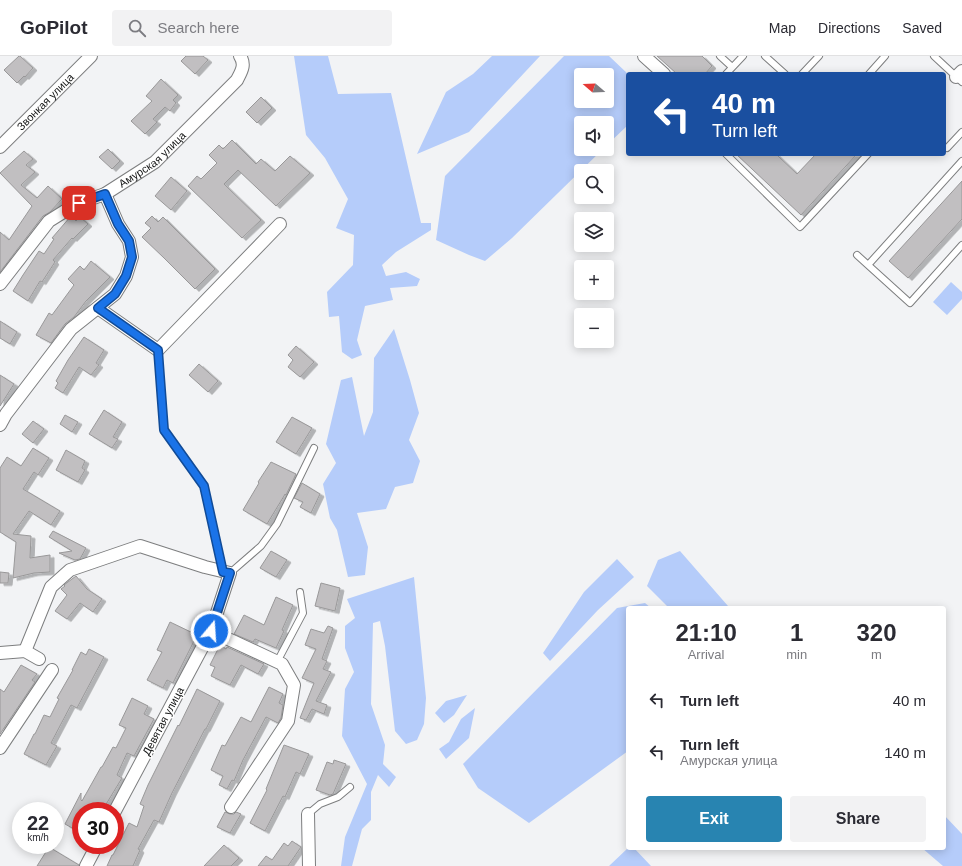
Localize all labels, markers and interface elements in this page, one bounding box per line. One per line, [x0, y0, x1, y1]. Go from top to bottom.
search box [112, 10, 392, 46]
text: GoPilot [20, 17, 88, 38]
icon: search [126, 17, 148, 39]
text: Search here [158, 19, 239, 36]
text: Map [769, 20, 796, 36]
text: Directions [818, 20, 880, 36]
text: Saved [902, 20, 942, 36]
north arrow [574, 68, 614, 108]
map controls [574, 68, 614, 348]
street label: Звонкая улица [14, 70, 77, 133]
icon: left [646, 88, 698, 140]
text: 40 m [712, 88, 776, 119]
button: sound [574, 116, 614, 156]
text: Turn left [712, 121, 777, 141]
street label: Амурская улица [116, 128, 189, 190]
button: search [574, 164, 614, 204]
pin [62, 186, 96, 220]
icon: arrive [68, 192, 90, 214]
button: layers [574, 212, 614, 252]
button: + [574, 260, 614, 300]
button: − [574, 308, 614, 348]
position arrow [190, 610, 232, 652]
text: 21:10 [675, 619, 737, 646]
text: 1 [790, 619, 803, 646]
text: 320 [857, 619, 897, 646]
text: Arrival [688, 647, 725, 662]
text: min [786, 647, 807, 662]
text: m [871, 647, 882, 662]
street label: Девятая улица [140, 684, 186, 757]
icon: left [646, 689, 668, 711]
text: Turn left [680, 692, 739, 709]
text: 40 m [893, 692, 926, 709]
text: Turn left [680, 736, 739, 753]
icon: left [646, 741, 668, 763]
text: 140 m [884, 744, 926, 761]
text: Амурская улица [680, 753, 777, 768]
button: Exit [646, 796, 782, 842]
button: Share [790, 796, 926, 842]
speed limit sign: 30 [72, 802, 124, 854]
text: 22 [27, 812, 49, 834]
text: km/h [27, 832, 49, 843]

